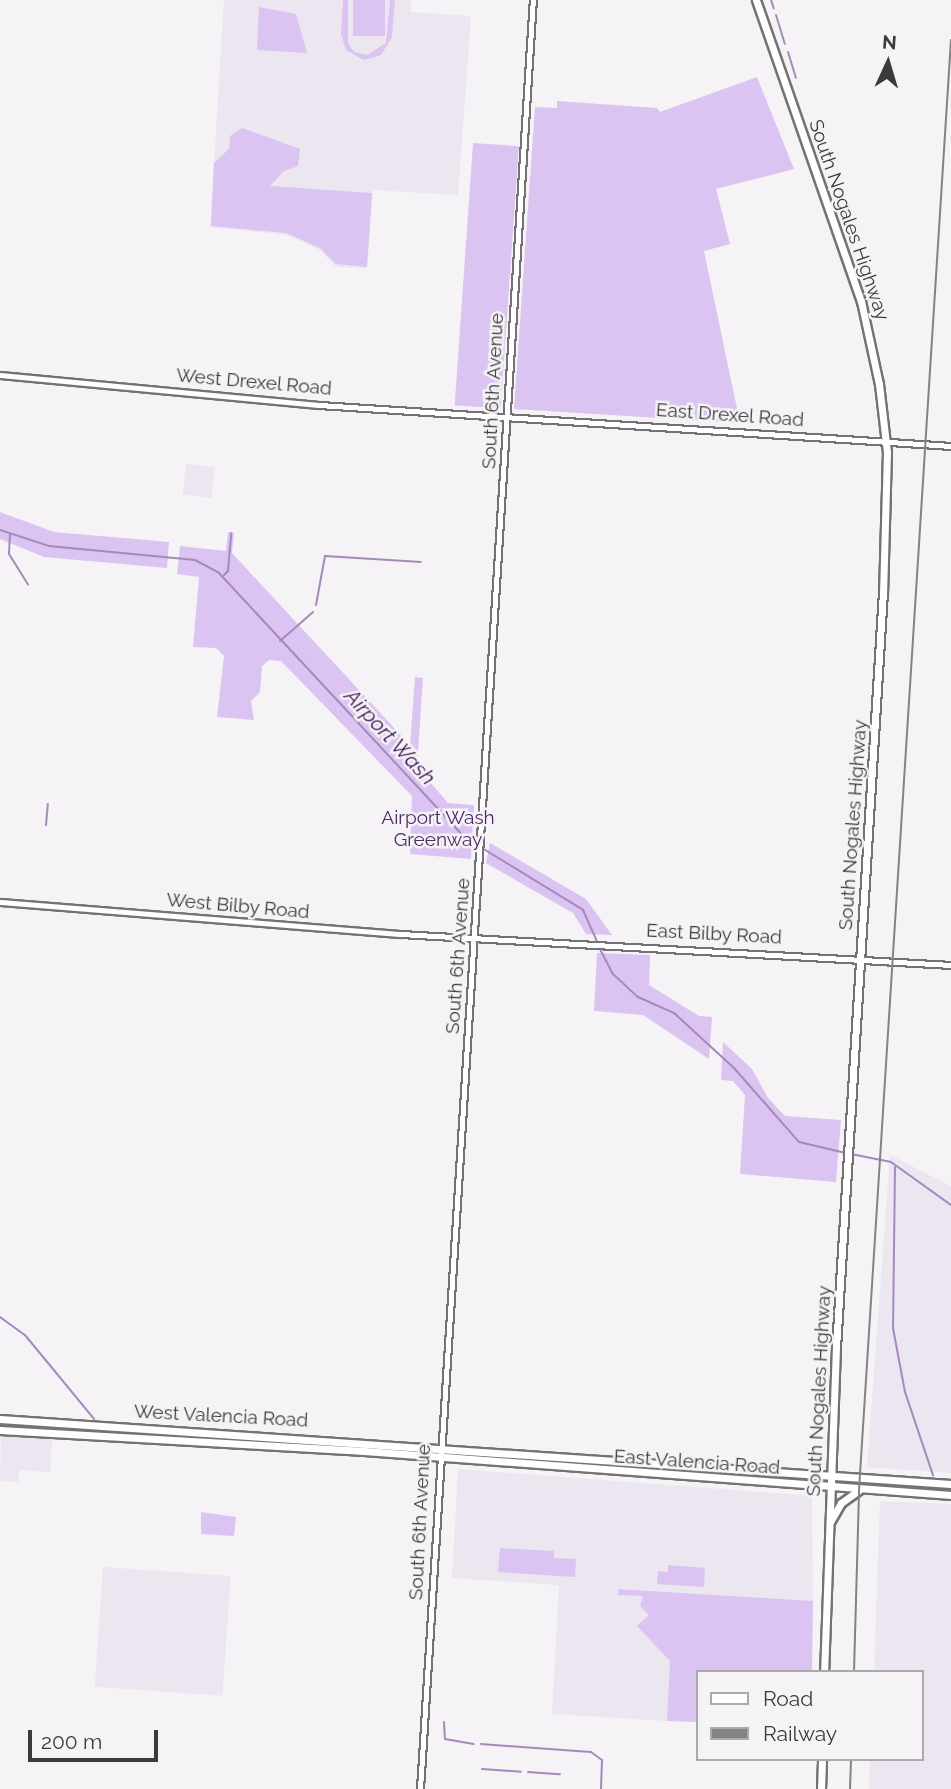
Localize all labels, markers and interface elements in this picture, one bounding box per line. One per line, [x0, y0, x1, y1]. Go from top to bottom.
north arrow [853, 28, 923, 98]
text: N [881, 31, 897, 54]
street label: South Nogales Highway [804, 117, 894, 323]
street label: South 6th Avenue [478, 312, 508, 470]
street label: West Drexel Road [175, 364, 333, 400]
street label: East Drexel Road [655, 398, 805, 432]
water label: Airport Wash [339, 683, 441, 791]
street label: South Nogales Highway [834, 719, 872, 931]
park label: Airport Wash Greenway [381, 807, 495, 851]
street label: South 6th Avenue [441, 877, 475, 1035]
street label: West Bilby Road [165, 888, 311, 924]
street label: East Bilby Road [645, 919, 783, 949]
street label: South Nogales Highway [802, 1285, 836, 1497]
street label: West Valencia Road [133, 1400, 309, 1432]
street label: South 6th Avenue [405, 1443, 435, 1601]
street label: East Valencia Road [613, 1445, 781, 1479]
legend [696, 1670, 923, 1761]
text: Road [763, 1686, 813, 1711]
scale bar [32, 1716, 161, 1760]
text: Railway [763, 1721, 837, 1746]
text: 200 m [41, 1729, 102, 1754]

